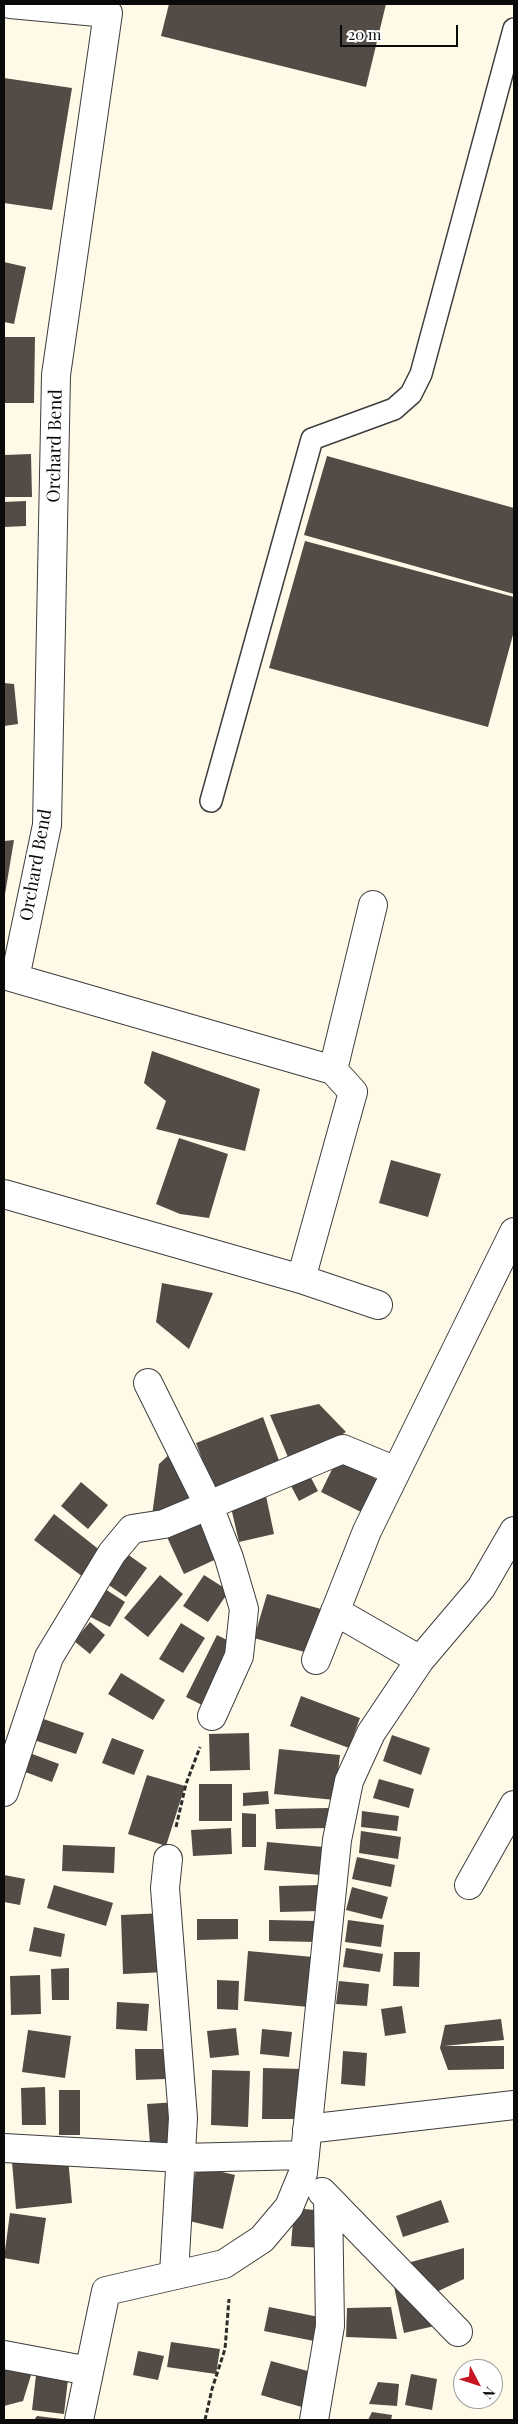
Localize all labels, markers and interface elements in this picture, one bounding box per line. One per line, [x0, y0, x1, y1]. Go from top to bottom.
scale bar [343, 15, 460, 47]
text: 20 m [348, 24, 381, 44]
street label: Orchard Bend [43, 389, 67, 503]
street label: Orchard Bend [16, 807, 56, 923]
north arrow [453, 2359, 503, 2409]
text: N [479, 2383, 500, 2403]

